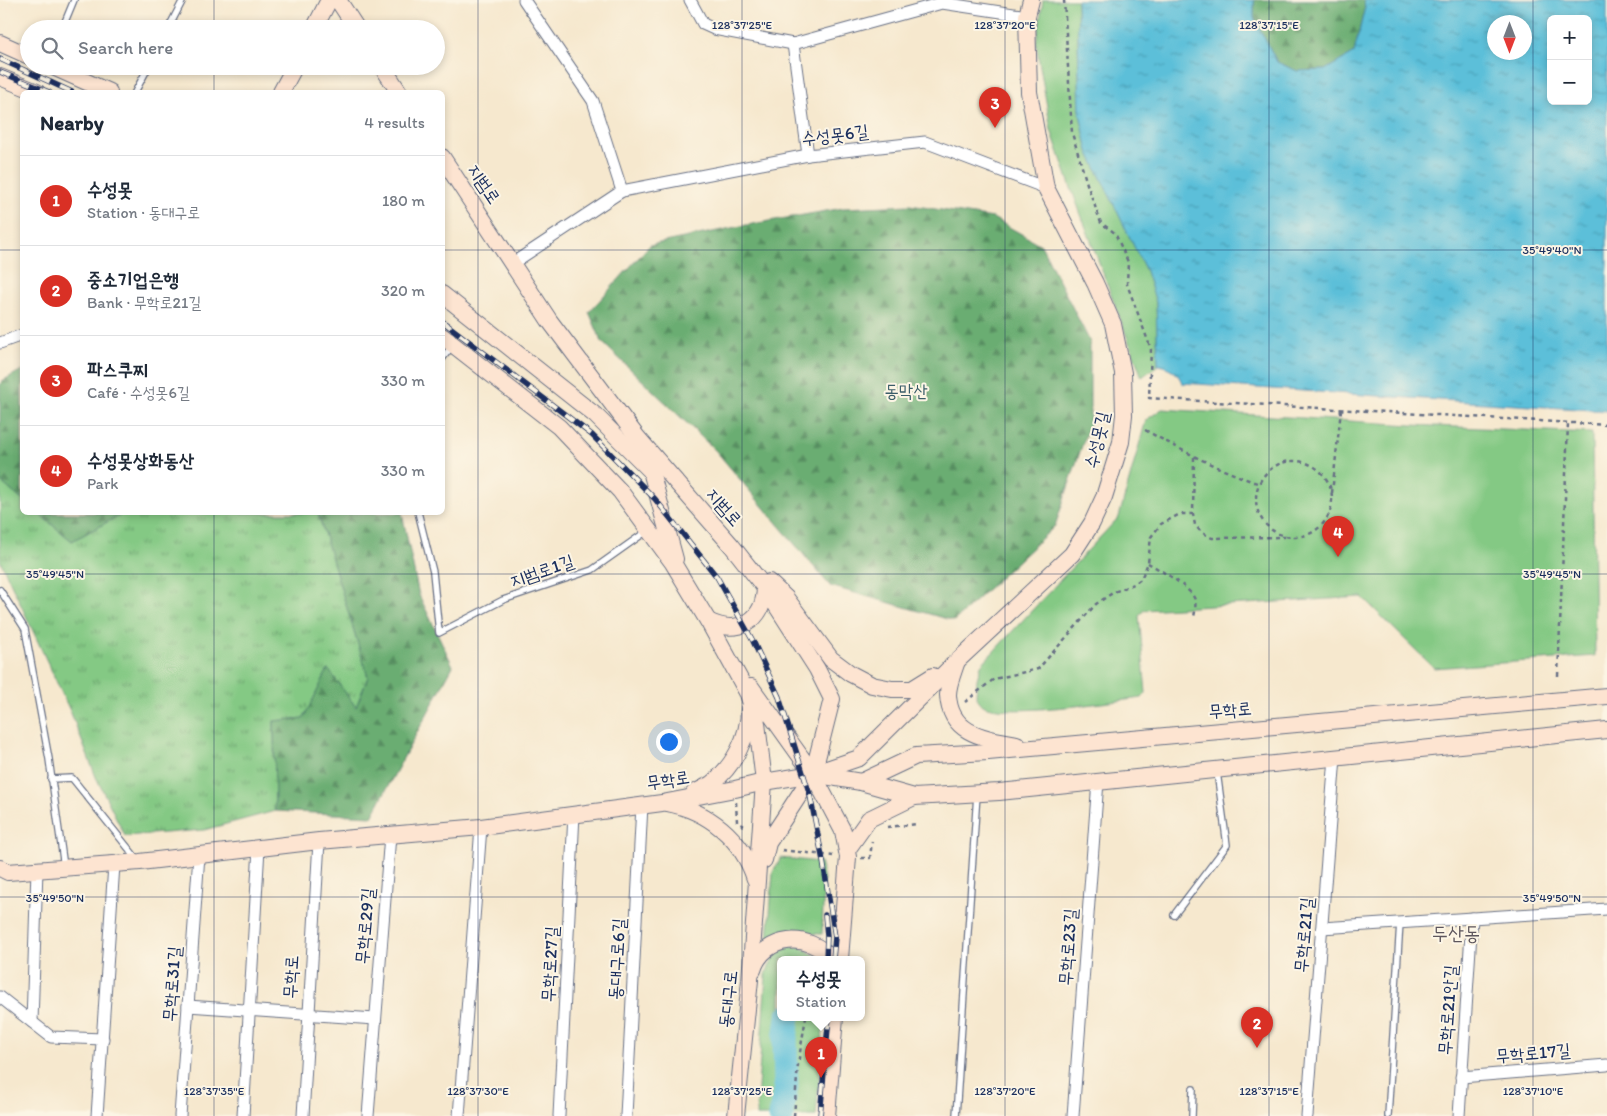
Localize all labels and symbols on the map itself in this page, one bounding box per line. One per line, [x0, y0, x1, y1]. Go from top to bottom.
north arrow [1487, 15, 1532, 60]
text: 128°37'25"E [712, 18, 773, 32]
text: 128°37'20"E [974, 18, 1036, 32]
text: 128°37'15"E [1239, 18, 1299, 32]
pin: 3 [979, 87, 1011, 128]
street label: 수성못6길 [800, 120, 870, 150]
street label: 지범로 [463, 160, 505, 208]
text: 35°49'40"N [1522, 243, 1582, 257]
park label: 동막산 [884, 380, 928, 402]
street label: 수성못길 [1080, 409, 1114, 471]
street label: 지범로 [701, 483, 747, 531]
pin: 4 [1322, 516, 1354, 557]
street label: 지범로1길 [507, 550, 577, 592]
text: 35°49'45"N [26, 567, 84, 581]
text: 35°49'45"N [1523, 567, 1581, 581]
street label: 무학로 [1207, 697, 1253, 723]
your location [656, 729, 682, 755]
street label: 무학로 [645, 766, 691, 794]
street label: 무학로29길 [351, 886, 379, 965]
text: 35°49'50"N [26, 891, 84, 905]
text: 35°49'50"N [1523, 891, 1581, 905]
street label: 무학로21길 [1290, 896, 1318, 974]
street label: 무학로23길 [1054, 907, 1082, 986]
street label: 동대구로6길 [604, 917, 630, 1000]
district label: 두산동 [1432, 921, 1480, 945]
street label: 무학로27길 [537, 925, 563, 1003]
street label: 무학로31길 [158, 945, 186, 1023]
street label: 무학로 [279, 955, 303, 999]
street label: 무학로21안길 [1434, 964, 1462, 1056]
street label: 동대구로 [714, 969, 742, 1029]
pin: 2 [1241, 1007, 1273, 1048]
pin: 1 [805, 1037, 837, 1078]
street label: 무학로17길 [1495, 1039, 1572, 1067]
text: 128°37'35"E [184, 1084, 245, 1098]
text: 128°37'30"E [447, 1084, 509, 1098]
text: 128°37'25"E [712, 1084, 773, 1098]
text: 128°37'20"E [974, 1084, 1036, 1098]
text: 128°37'15"E [1239, 1084, 1299, 1098]
text: 128°37'10"E [1503, 1084, 1564, 1098]

